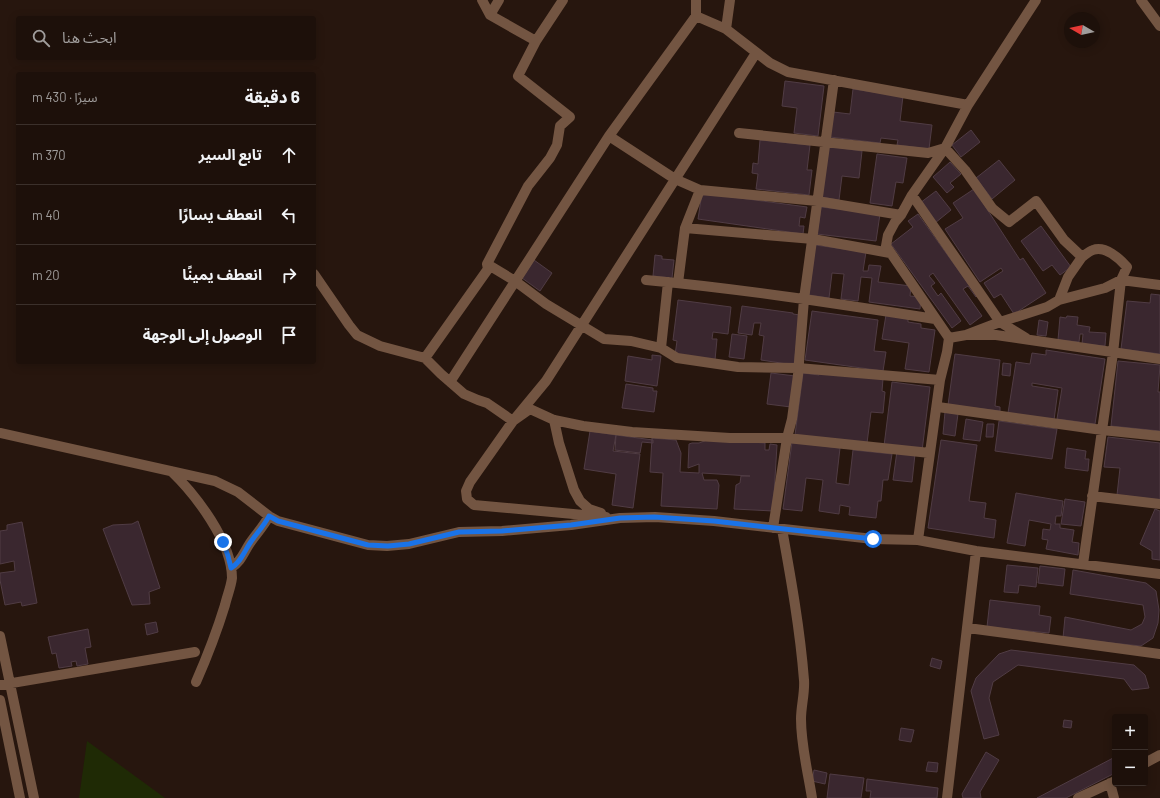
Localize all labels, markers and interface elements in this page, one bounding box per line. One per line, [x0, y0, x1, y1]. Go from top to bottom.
north arrow [1064, 12, 1100, 48]
search box [16, 16, 316, 60]
icon: search [30, 27, 52, 49]
text: ابحث هنا [62, 28, 117, 46]
text: 6 دقيقة [245, 86, 300, 106]
text: سيرًا · 430 m [32, 89, 97, 105]
icon: ahead [278, 144, 300, 166]
text: تابع السير [199, 145, 262, 163]
text: 370 m [32, 147, 66, 163]
icon: left [278, 204, 300, 226]
text: انعطف يسارًا [178, 205, 262, 223]
text: 40 m [32, 207, 60, 223]
icon: right [278, 264, 300, 286]
text: انعطف يمينًا [182, 265, 262, 283]
text: 20 m [32, 267, 60, 283]
icon: arrive [278, 324, 300, 346]
text: الوصول إلى الوجهة [143, 325, 262, 343]
route start [864, 530, 882, 548]
route end [214, 533, 232, 551]
map controls [1112, 714, 1148, 786]
button: + [1112, 714, 1148, 750]
button: − [1112, 750, 1148, 786]

